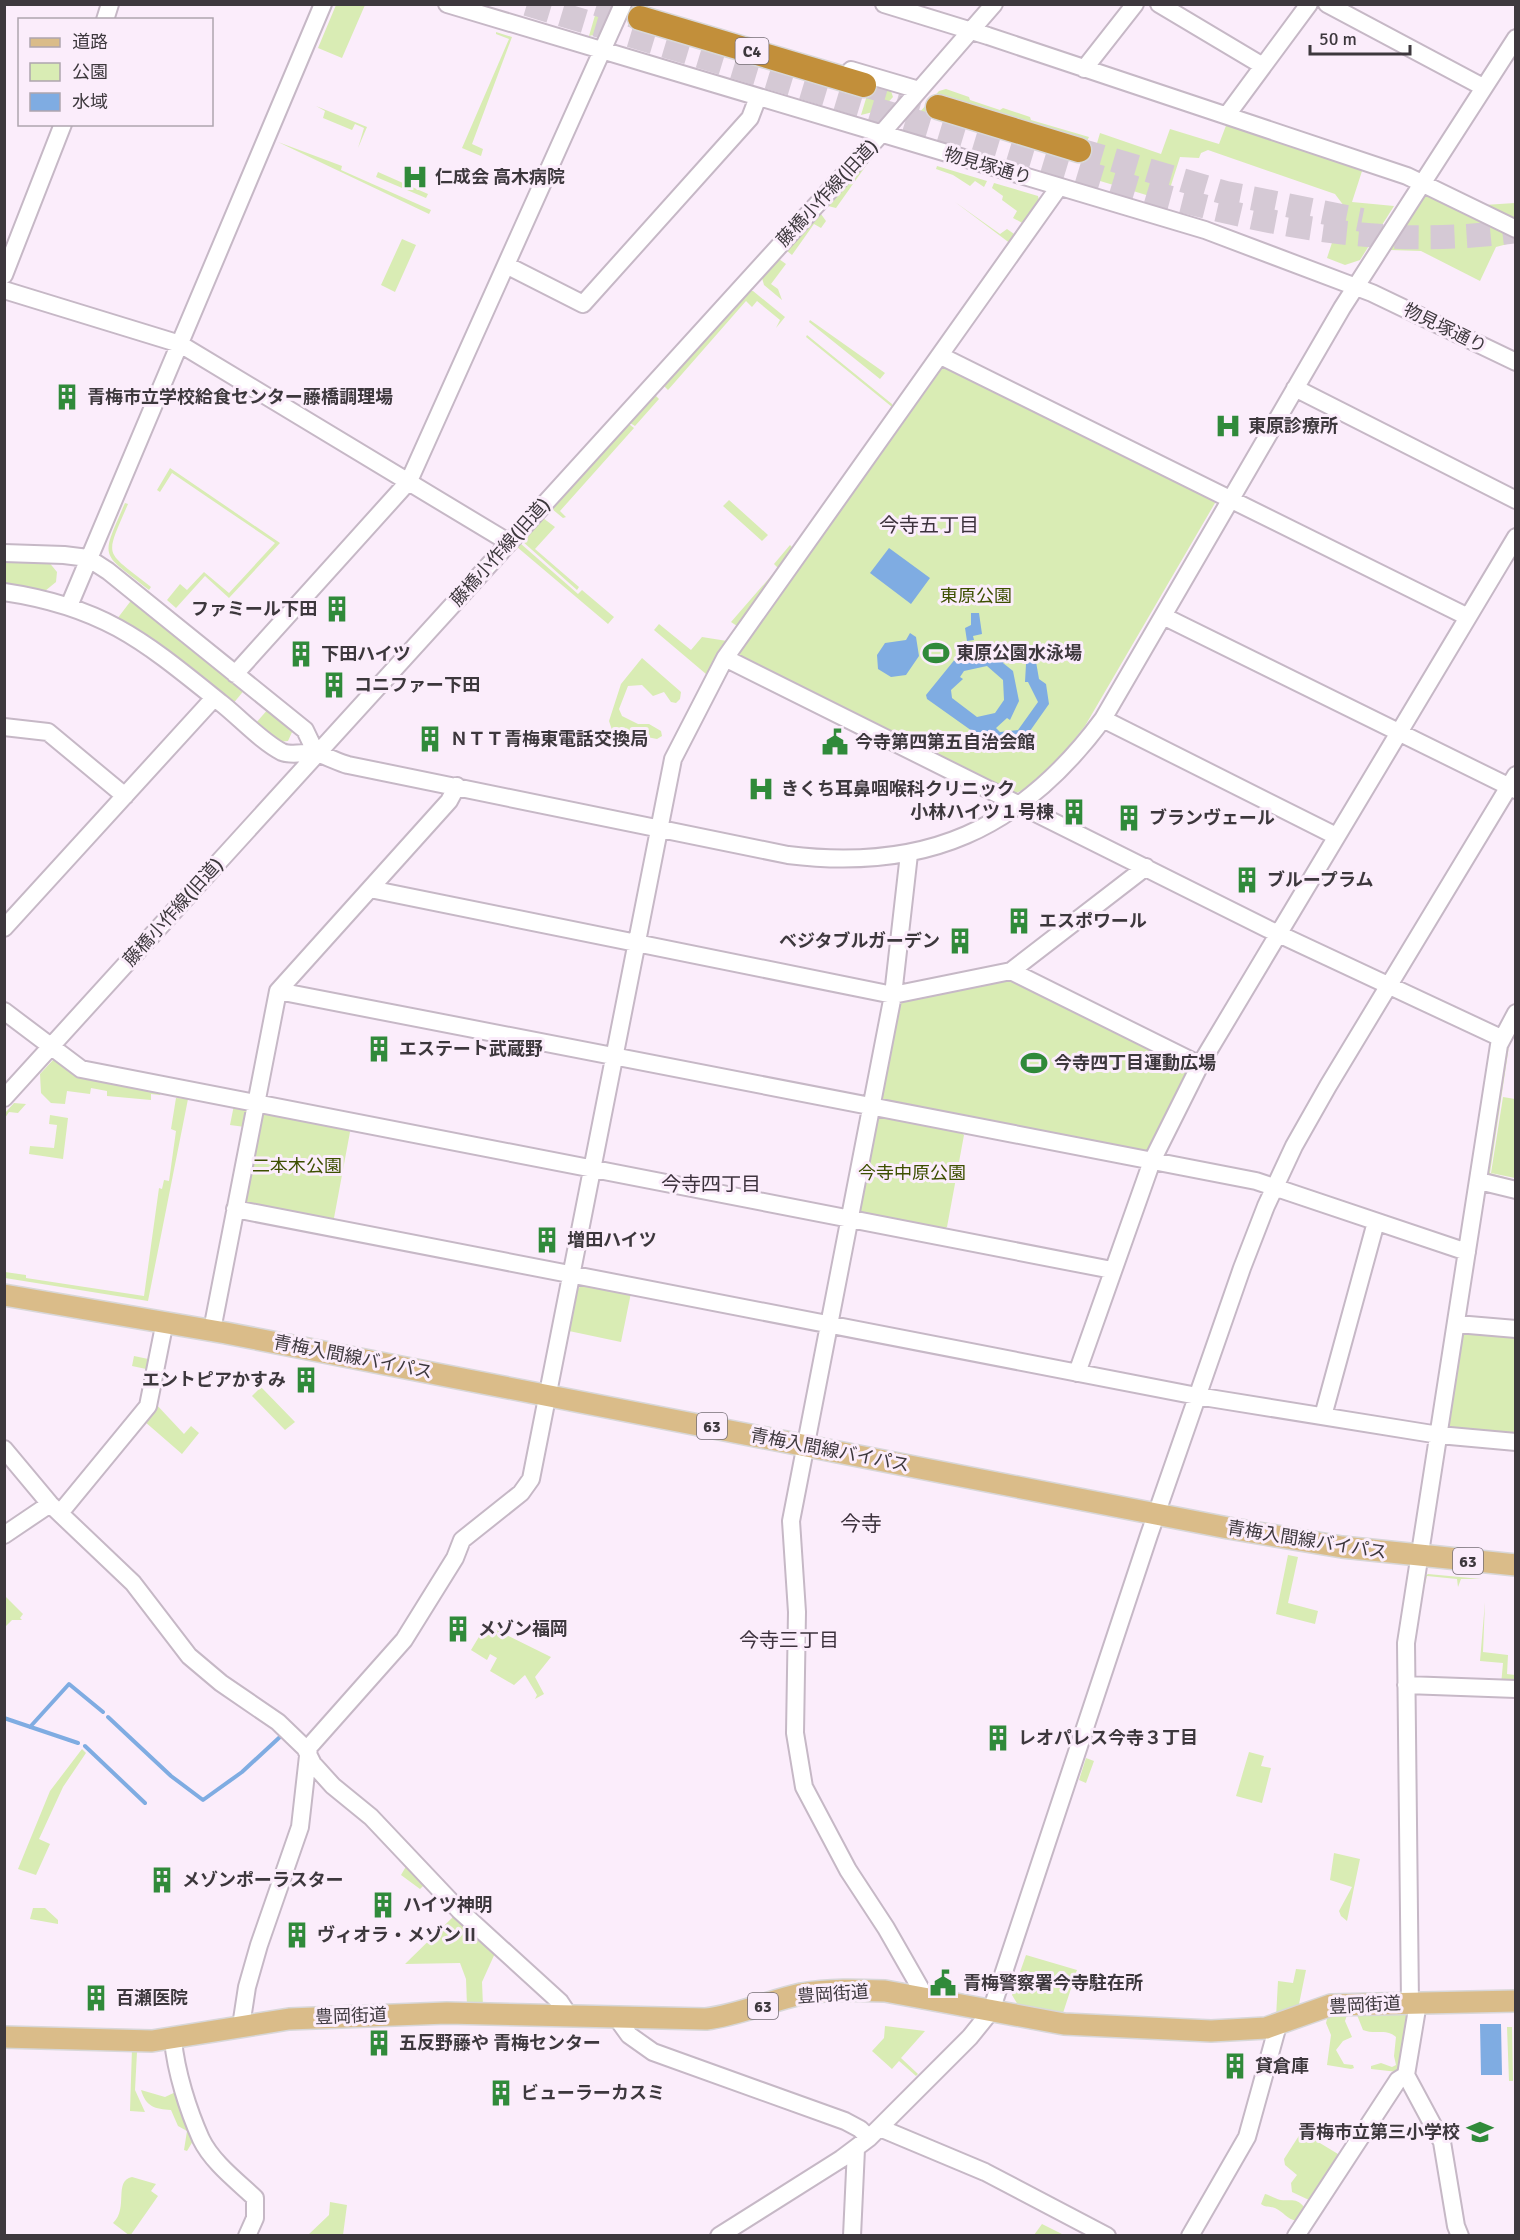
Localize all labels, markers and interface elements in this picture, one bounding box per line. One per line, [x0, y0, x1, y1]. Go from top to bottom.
legend [18, 18, 213, 126]
scale bar [1310, 18, 1410, 56]
text: 50 m [1319, 28, 1357, 50]
text: 道路 [72, 31, 108, 53]
road number: C4 [736, 38, 768, 64]
text: 公園 [72, 61, 108, 83]
text: 水域 [72, 91, 108, 113]
street label: 藤橋小作線(旧道) [772, 135, 882, 251]
street label: 物見塚通り [942, 143, 1034, 189]
hospital icon: 仁成会 高木病院 [400, 162, 430, 192]
place label: 仁成会 高木病院 [435, 166, 565, 188]
street label: 物見塚通り [1400, 298, 1490, 358]
building icon: 青梅市立学校給食センター藤橋調理場 [52, 382, 82, 412]
place label: 青梅市立学校給食センター藤橋調理場 [87, 386, 393, 408]
hospital icon: 東原診療所 [1213, 411, 1243, 441]
place label: 東原診療所 [1248, 415, 1338, 437]
street label: 藤橋小作線(旧道) [446, 493, 554, 611]
district label: 今寺五丁目 [879, 513, 979, 538]
park label: 東原公園 [940, 585, 1012, 607]
building icon: ファミール下田 [322, 594, 352, 624]
place label: ファミール下田 [191, 598, 317, 620]
sports icon: 東原公園水泳場 [921, 638, 951, 668]
building icon: 下田ハイツ [286, 639, 316, 669]
place label: 東原公園水泳場 [956, 642, 1082, 664]
place label: 下田ハイツ [321, 643, 411, 665]
building icon: コニファー下田 [319, 670, 349, 700]
place label: コニファー下田 [354, 674, 480, 696]
building icon: ＮＴＴ青梅東電話交換局 [415, 724, 445, 754]
public building icon: 今寺第四第五自治会館 [820, 727, 850, 757]
place label: ＮＴＴ青梅東電話交換局 [450, 728, 648, 750]
place label: 今寺第四第五自治会館 [855, 731, 1035, 753]
hospital icon: きくち耳鼻咽喉科クリニック [746, 774, 776, 804]
place label: きくち耳鼻咽喉科クリニック [781, 778, 1015, 800]
building icon: 小林ハイツ１号棟 [1059, 797, 1089, 827]
place label: 小林ハイツ１号棟 [910, 801, 1054, 823]
building icon: ブランヴェール [1114, 803, 1144, 833]
place label: ブランヴェール [1149, 807, 1275, 829]
street label: 藤橋小作線(旧道) [119, 853, 227, 971]
building icon: ブループラム [1232, 865, 1262, 895]
place label: ブループラム [1267, 869, 1373, 891]
building icon: エスポワール [1004, 906, 1034, 936]
place label: エスポワール [1039, 910, 1147, 932]
building icon: ベジタブルガーデン [945, 926, 975, 956]
place label: ベジタブルガーデン [779, 930, 940, 952]
building icon: エステート武蔵野 [364, 1034, 394, 1064]
place label: エステート武蔵野 [399, 1038, 543, 1060]
sports icon: 今寺四丁目運動広場 [1019, 1048, 1049, 1078]
place label: 今寺四丁目運動広場 [1054, 1052, 1216, 1074]
park label: 二本木公園 [252, 1155, 342, 1177]
park label: 今寺中原公園 [858, 1162, 966, 1184]
district label: 今寺四丁目 [661, 1172, 761, 1197]
building icon: 増田ハイツ [532, 1225, 562, 1255]
place label: 増田ハイツ [567, 1229, 657, 1251]
street label: 青梅入間線バイパス [272, 1331, 434, 1383]
building icon: エントピアかすみ [291, 1365, 321, 1395]
place label: エントピアかすみ [142, 1369, 286, 1391]
road number: 63 [697, 1413, 727, 1439]
street label: 青梅入間線バイパス [749, 1424, 911, 1476]
district label: 今寺 [840, 1511, 882, 1537]
street label: 青梅入間線バイパス [1225, 1516, 1389, 1564]
road number: 63 [1453, 1548, 1483, 1574]
building icon: メゾン福岡 [443, 1614, 473, 1644]
place label: メゾン福岡 [478, 1618, 568, 1640]
district label: 今寺三丁目 [739, 1628, 839, 1653]
building icon: レオパレス今寺３丁目 [983, 1723, 1013, 1753]
place label: レオパレス今寺３丁目 [1018, 1727, 1198, 1749]
building icon: メゾンポーラスター [147, 1865, 177, 1895]
place label: メゾンポーラスター [182, 1869, 344, 1891]
building icon: ハイツ神明 [368, 1890, 398, 1920]
place label: ハイツ神明 [403, 1894, 493, 1916]
building icon: ヴィオラ・メゾンⅡ [282, 1920, 312, 1950]
place label: ヴィオラ・メゾンⅡ [317, 1924, 479, 1946]
public building icon: 青梅警察署今寺駐在所 [928, 1968, 958, 1998]
place label: 青梅警察署今寺駐在所 [963, 1972, 1143, 1994]
street label: 豊岡街道 [796, 1981, 870, 2007]
building icon: 百瀬医院 [81, 1983, 111, 2013]
place label: 百瀬医院 [116, 1987, 188, 2009]
street label: 豊岡街道 [1328, 1992, 1402, 2018]
road number: 63 [748, 1993, 778, 2019]
street label: 豊岡街道 [315, 2004, 387, 2028]
building icon: 五反野藤や 青梅センター [364, 2028, 394, 2058]
place label: 五反野藤や 青梅センター [399, 2032, 601, 2054]
building icon: 貸倉庫 [1220, 2051, 1250, 2081]
place label: 貸倉庫 [1255, 2055, 1309, 2077]
building icon: ビューラーカスミ [486, 2078, 516, 2108]
place label: ビューラーカスミ [521, 2082, 665, 2104]
school or university icon: 青梅市立第三小学校 [1465, 2117, 1495, 2147]
place label: 青梅市立第三小学校 [1298, 2121, 1460, 2143]

